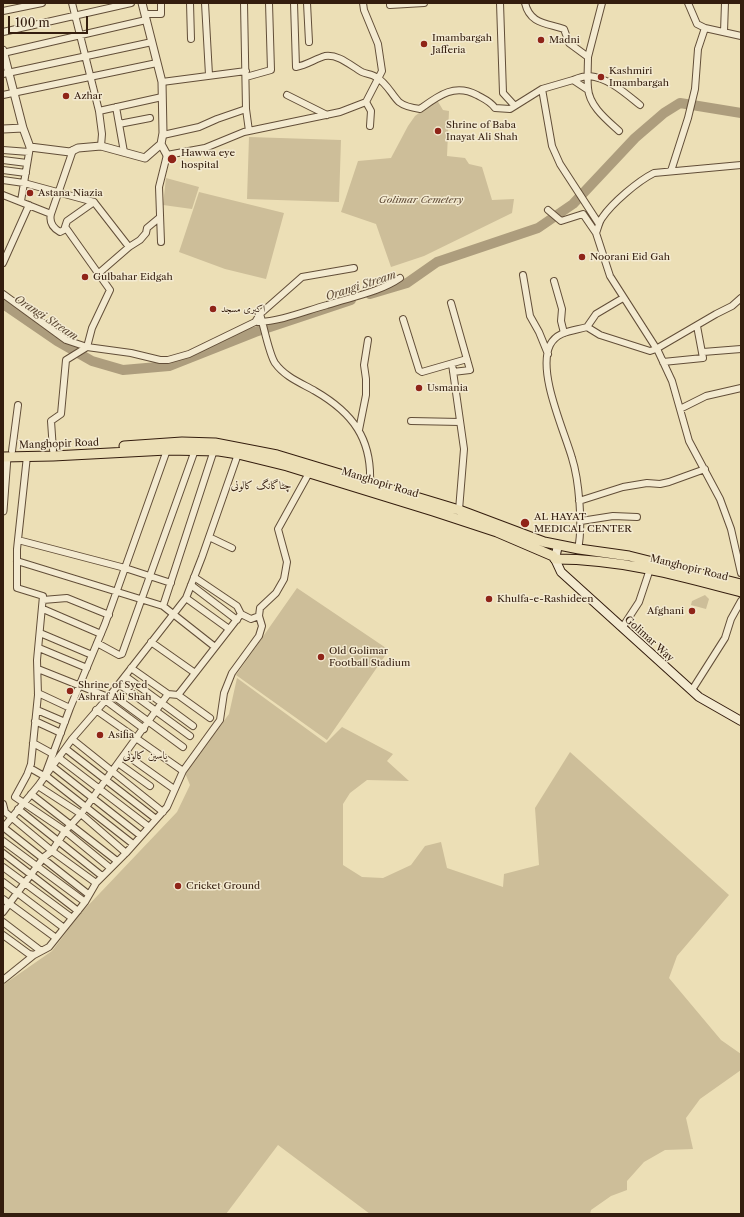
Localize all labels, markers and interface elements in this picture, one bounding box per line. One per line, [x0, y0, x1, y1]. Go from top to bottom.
scale bar [10, 8, 90, 34]
text: 100 m [15, 15, 50, 30]
place label: Imambargah Jafferia [432, 32, 492, 56]
place label: Madni [549, 34, 580, 46]
marker: Madni [536, 35, 546, 45]
marker: Imambargah Jafferia [419, 39, 429, 49]
place label: Kashmiri Imambargah [609, 65, 669, 88]
marker: Kashmiri Imambargah [596, 72, 606, 82]
place label: Azhar [74, 90, 102, 102]
marker: Azhar [61, 91, 71, 101]
place label: Shrine of Baba Inayat Ali Shah [446, 119, 518, 142]
marker: Shrine of Baba Inayat Ali Shah [433, 126, 443, 136]
place label: Hawwa eye hospital [181, 147, 235, 170]
marker: Hawwa eye hospital [166, 153, 178, 165]
place label: Astana Niazia [38, 187, 103, 199]
marker: Astana Niazia [25, 188, 35, 198]
park label: Golimar Cemetery [379, 194, 463, 206]
place label: Noorani Eid Gah [590, 251, 670, 263]
marker: Noorani Eid Gah [577, 252, 587, 262]
water label: Orangi Stream [324, 268, 398, 304]
place label: Gulbahar Eidgah [93, 271, 173, 283]
marker: Gulbahar Eidgah [80, 272, 90, 282]
water label: Orangi Stream [12, 293, 80, 343]
place label: اکبری مسجد [221, 303, 265, 315]
marker: اکبری مسجد [208, 304, 218, 314]
place label: Usmania [427, 382, 468, 394]
marker: Usmania [414, 383, 424, 393]
street label: Manghopir Road [19, 437, 99, 451]
street label: Manghopir Road [340, 466, 420, 500]
district label: چٹاگانگ کالونی [231, 479, 291, 493]
place label: AL HAYAT MEDICAL CENTER [534, 511, 632, 534]
marker: AL HAYAT MEDICAL CENTER [519, 517, 531, 529]
street label: Manghopir Road [649, 552, 729, 584]
place label: Khulfa-e-Rashideen [497, 593, 593, 605]
marker: Khulfa-e-Rashideen [484, 594, 494, 604]
place label: Afghani [647, 605, 684, 617]
marker: Afghani [687, 606, 697, 616]
street label: Golimar Way [622, 614, 676, 664]
place label: Old Golimar Football Stadium [329, 645, 410, 668]
marker: Old Golimar Football Stadium [316, 652, 326, 662]
place label: Shrine of Syed Ashraf Ali Shah [78, 679, 152, 702]
marker: Shrine of Syed Ashraf Ali Shah [65, 686, 75, 696]
place label: Asifia [108, 729, 134, 741]
marker: Asifia [95, 730, 105, 740]
district label: یاسین کالونی [123, 749, 167, 763]
place label: Cricket Ground [186, 880, 260, 892]
marker: Cricket Ground [173, 881, 183, 891]

